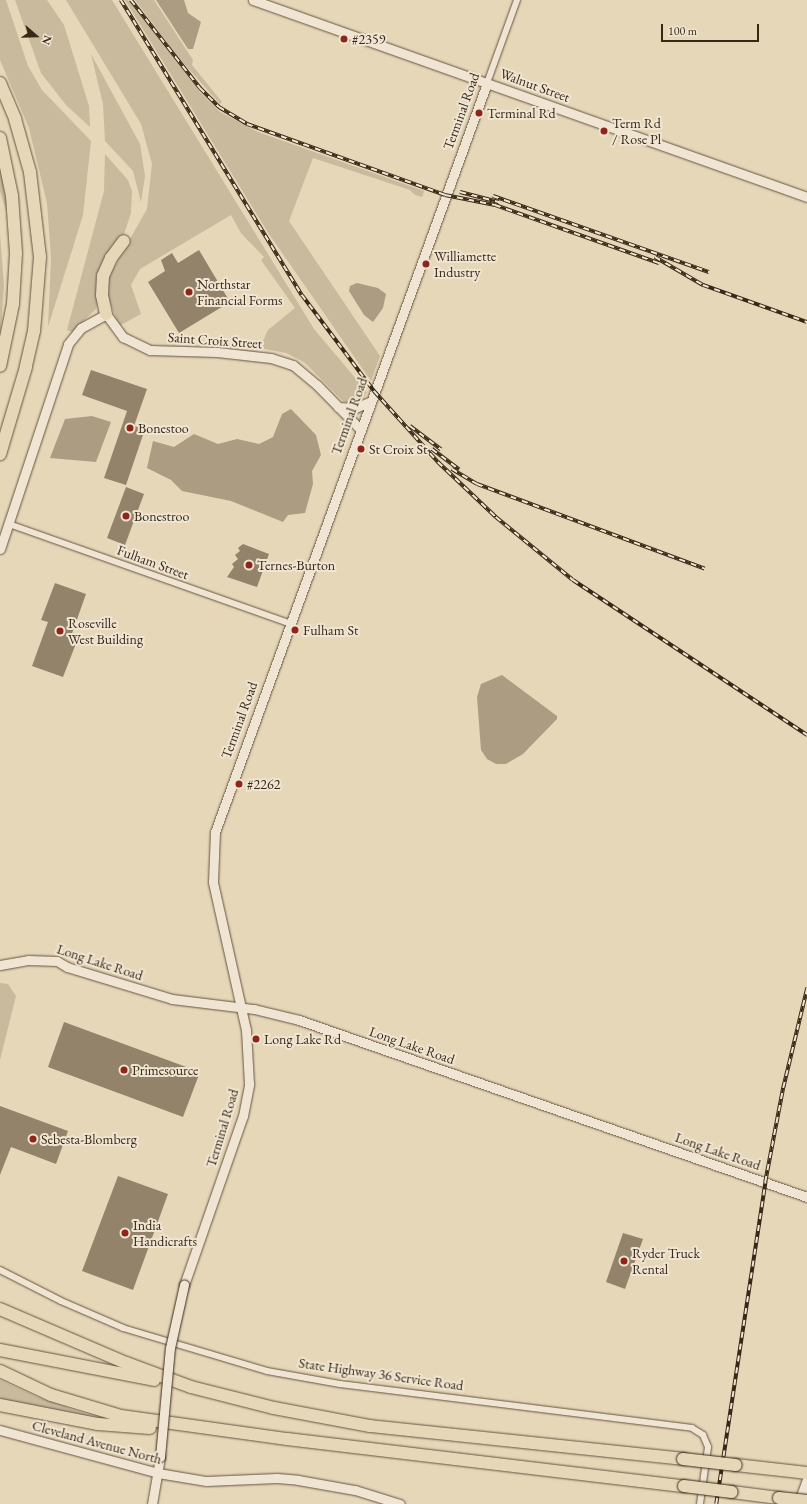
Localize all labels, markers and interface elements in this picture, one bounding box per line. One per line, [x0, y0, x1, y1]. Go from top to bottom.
north arrow [16, 16, 56, 56]
scale bar [663, 16, 761, 42]
text: 100 m [668, 23, 697, 39]
place label: #2359 [352, 31, 385, 47]
text: N [39, 34, 55, 47]
marker: #2359 [339, 34, 349, 44]
street label: Walnut Street [498, 65, 572, 105]
street label: Terminal Road [439, 70, 483, 152]
place label: Terminal Rd [487, 105, 556, 121]
marker: Terminal Rd [474, 108, 484, 118]
place label: Term Rd / Rose Pl [612, 115, 661, 148]
marker: Term Rd / Rose Pl [599, 126, 609, 136]
place label: Williamette Industry [434, 248, 496, 280]
marker: Williamette Industry [421, 259, 431, 269]
place label: Northstar Financial Forms [197, 276, 283, 308]
marker: Northstar Financial Forms [184, 287, 194, 297]
street label: Saint Croix Street [167, 328, 263, 352]
street label: Terminal Road [327, 375, 371, 457]
place label: Bonestoo [138, 420, 189, 436]
marker: Bonestoo [125, 423, 135, 433]
place label: St Croix St [369, 441, 427, 457]
marker: St Croix St [356, 444, 366, 454]
place label: Bonestroo [134, 508, 189, 524]
marker: Bonestroo [121, 511, 131, 521]
street label: Fulham Street [115, 541, 191, 583]
place label: Ternes-Burton [257, 557, 335, 573]
marker: Ternes-Burton [244, 560, 254, 570]
place label: Roseville West Building [68, 615, 143, 648]
place label: Fulham St [303, 622, 358, 638]
marker: Fulham St [290, 625, 300, 635]
marker: Roseville West Building [55, 626, 65, 636]
street label: Terminal Road [217, 679, 261, 761]
place label: #2262 [247, 776, 280, 792]
marker: #2262 [234, 779, 244, 789]
street label: Long Lake Road [55, 940, 145, 984]
street label: Long Lake Road [367, 1023, 457, 1067]
place label: Long Lake Rd [264, 1031, 341, 1047]
marker: Long Lake Rd [251, 1034, 261, 1044]
place label: Primesource [132, 1062, 199, 1078]
marker: Primesource [119, 1065, 129, 1075]
street label: Terminal Road [202, 1087, 242, 1169]
street label: Long Lake Road [673, 1129, 763, 1173]
place label: Sebesta-Blomberg [41, 1131, 137, 1147]
marker: Sebesta-Blomberg [28, 1134, 38, 1144]
place label: India Handicrafts [133, 1217, 197, 1250]
marker: India Handicrafts [120, 1228, 130, 1238]
place label: Ryder Truck Rental [632, 1245, 700, 1278]
marker: Ryder Truck Rental [619, 1256, 629, 1266]
street label: State Highway 36 Service Road [298, 1354, 464, 1394]
street label: Cleveland Avenue North [30, 1417, 164, 1467]

